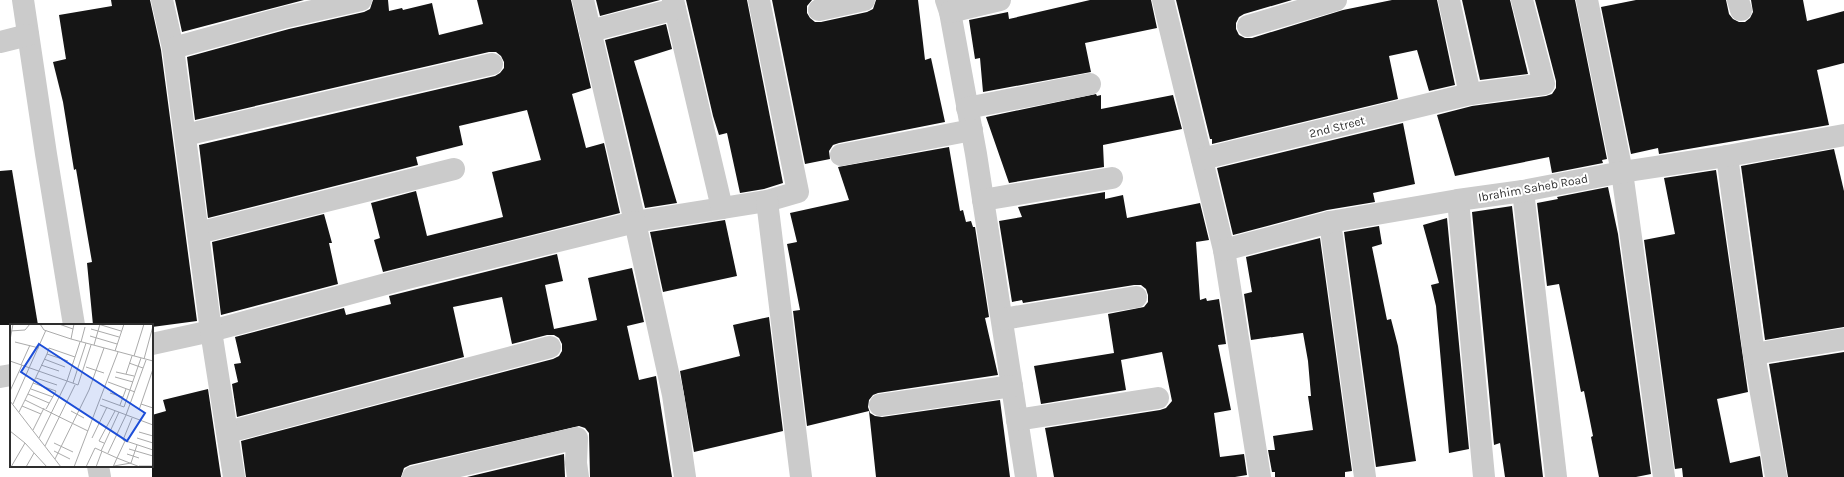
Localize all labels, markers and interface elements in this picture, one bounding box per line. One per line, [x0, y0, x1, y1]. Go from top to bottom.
street label: 2nd Street [1308, 113, 1367, 141]
street label: Ibrahim Saheb Road [1477, 171, 1589, 205]
inset map [10, 324, 153, 467]

